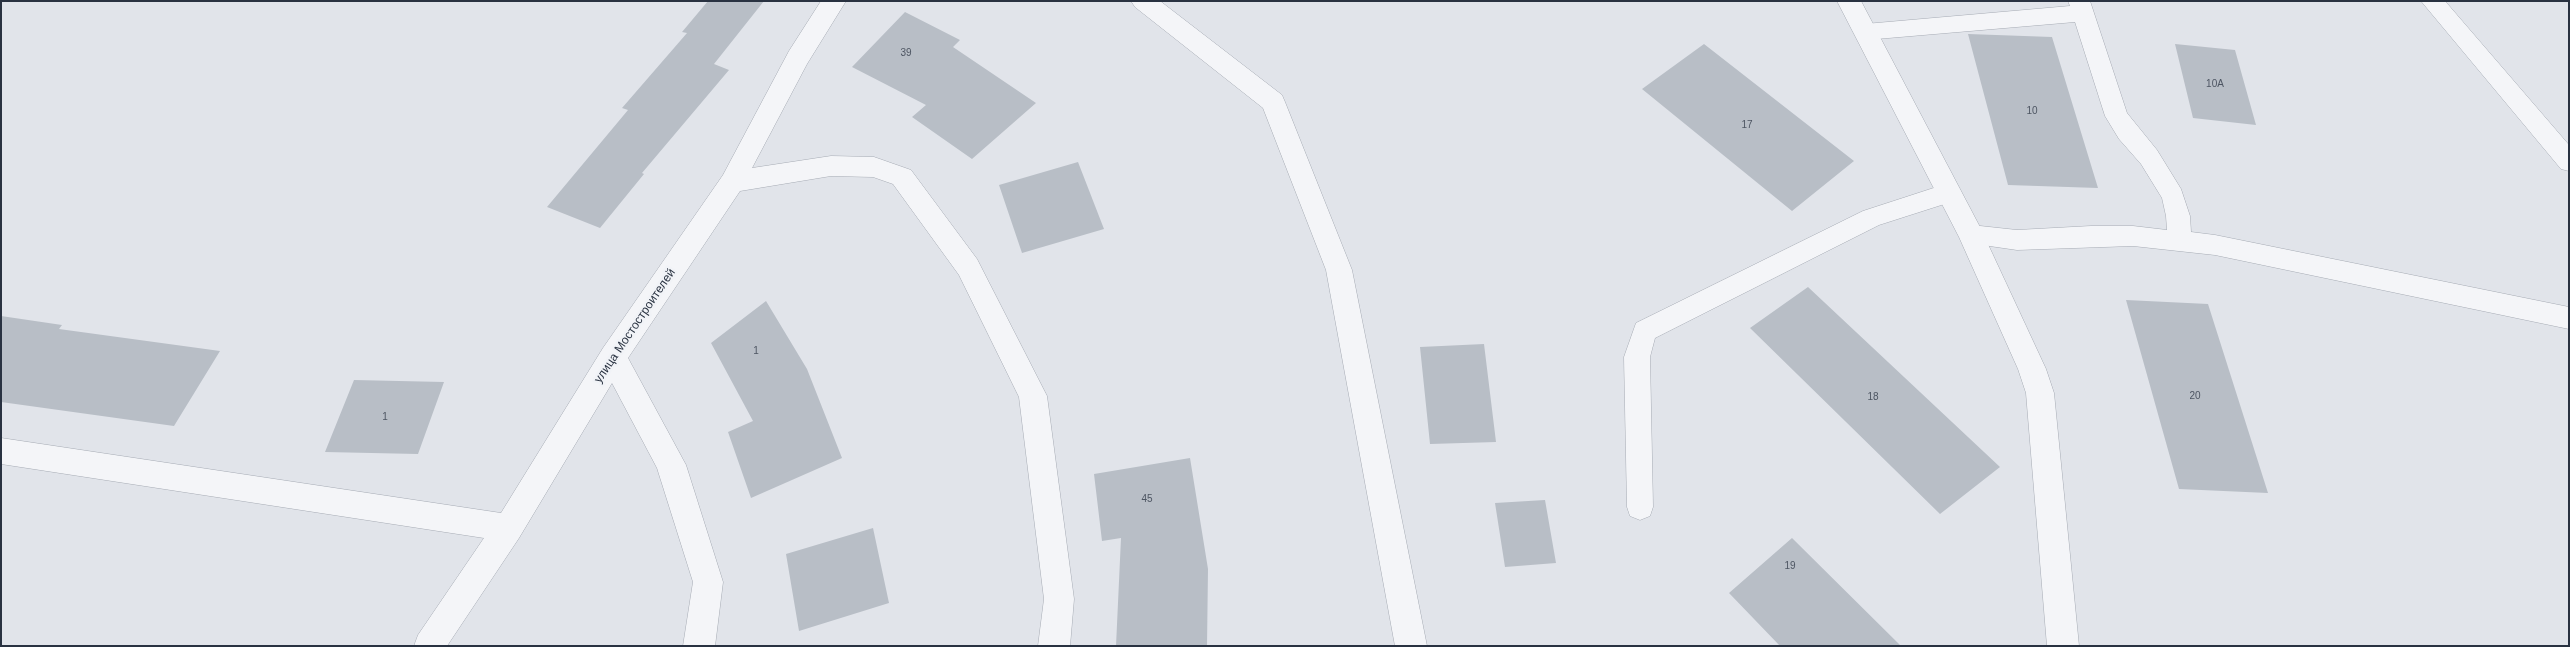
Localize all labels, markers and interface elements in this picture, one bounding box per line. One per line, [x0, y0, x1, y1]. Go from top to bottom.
house number: 39 [900, 47, 912, 59]
house number: 10А [2206, 78, 2224, 90]
house number: 10 [2026, 105, 2038, 117]
house number: 17 [1741, 119, 1753, 131]
street label: улица Мостостроителей [591, 266, 679, 386]
house number: 1 [753, 345, 759, 357]
house number: 20 [2189, 390, 2201, 402]
house number: 18 [1867, 391, 1879, 403]
house number: 1 [382, 411, 388, 423]
house number: 45 [1141, 493, 1153, 505]
house number: 19 [1784, 560, 1796, 572]

